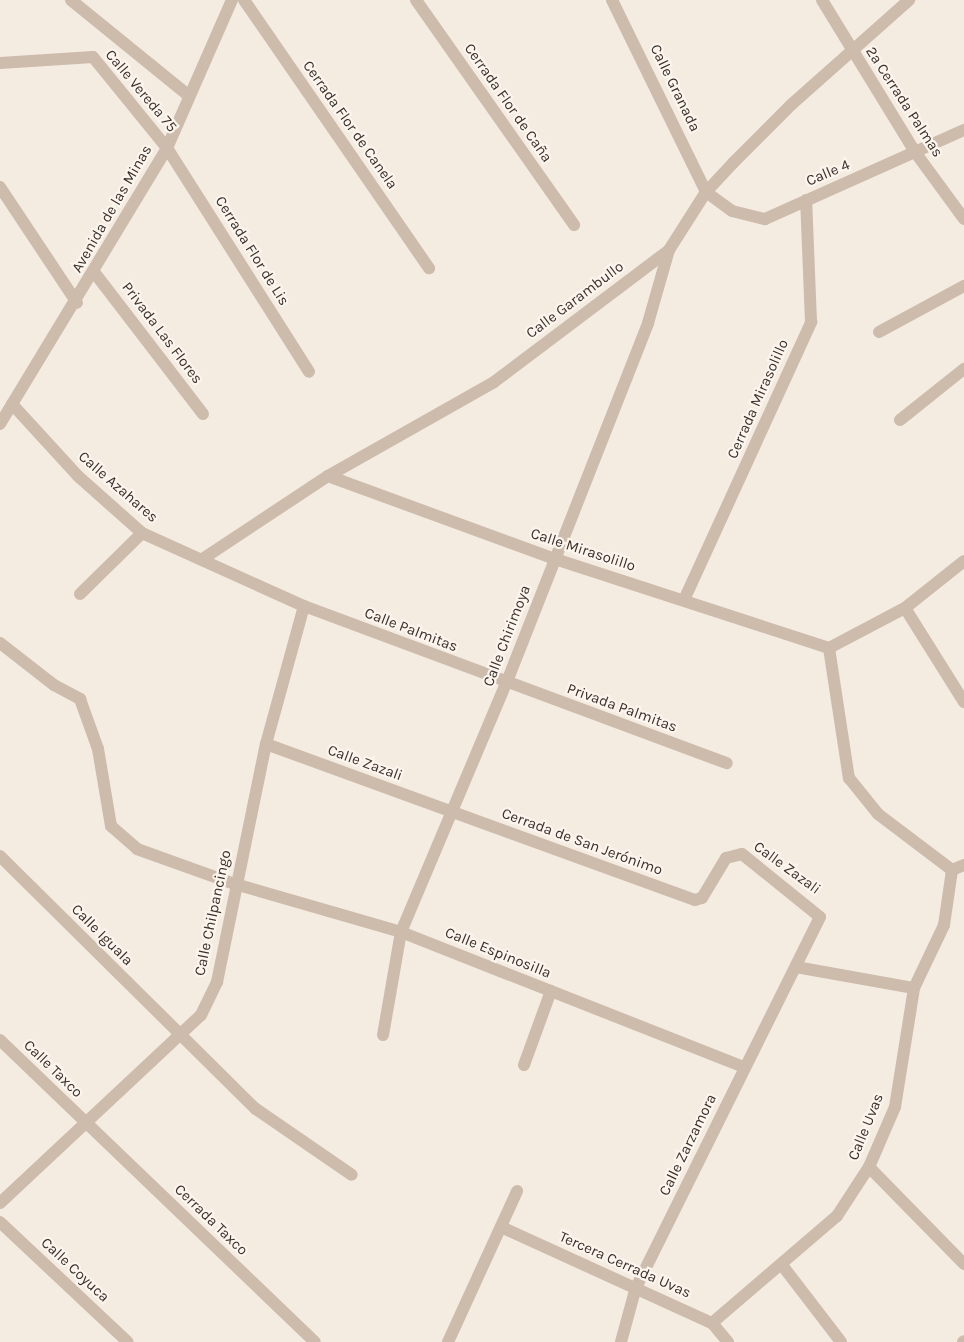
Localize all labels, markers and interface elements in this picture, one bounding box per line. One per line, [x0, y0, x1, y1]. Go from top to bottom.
street label: Cerrada Flor de Caña [460, 40, 556, 166]
street label: Calle Granada [646, 41, 704, 135]
street label: 2a Cerrada Palmas [862, 43, 946, 161]
street label: Calle Vereda 75 [101, 46, 181, 136]
street label: Cerrada Flor de Canela [299, 57, 401, 193]
street label: Avenida de las Minas [68, 142, 156, 276]
street label: Calle 4 [804, 156, 852, 190]
street label: Cerrada Flor de Lis [211, 193, 293, 309]
street label: Calle Garambullo [523, 258, 627, 342]
street label: Privada Las Flores [118, 279, 206, 387]
street label: Cerrada Mirasolillo [724, 336, 792, 462]
street label: Calle Azahares [75, 448, 161, 526]
street label: Calle Mirasolillo [528, 525, 638, 575]
street label: Calle Chirimoya [479, 583, 535, 689]
street label: Calle Palmitas [362, 604, 460, 656]
street label: Privada Palmitas [565, 680, 679, 736]
street label: Calle Zazali [325, 741, 405, 785]
street label: Cerrada de San Jerónimo [499, 804, 665, 880]
street label: Calle Zazali [750, 838, 824, 898]
street label: Calle Chilpancingo [191, 849, 235, 977]
street label: Calle Iguala [67, 900, 137, 970]
street label: Calle Espinosilla [442, 924, 554, 982]
street label: Calle Taxco [20, 1036, 86, 1102]
street label: Calle Zarzamora [656, 1091, 720, 1199]
street label: Calle Uvas [844, 1091, 888, 1163]
street label: Cerrada Taxco [171, 1181, 251, 1259]
street label: Tercera Cerrada Uvas [556, 1228, 694, 1302]
street label: Calle Coyuca [37, 1234, 113, 1306]

